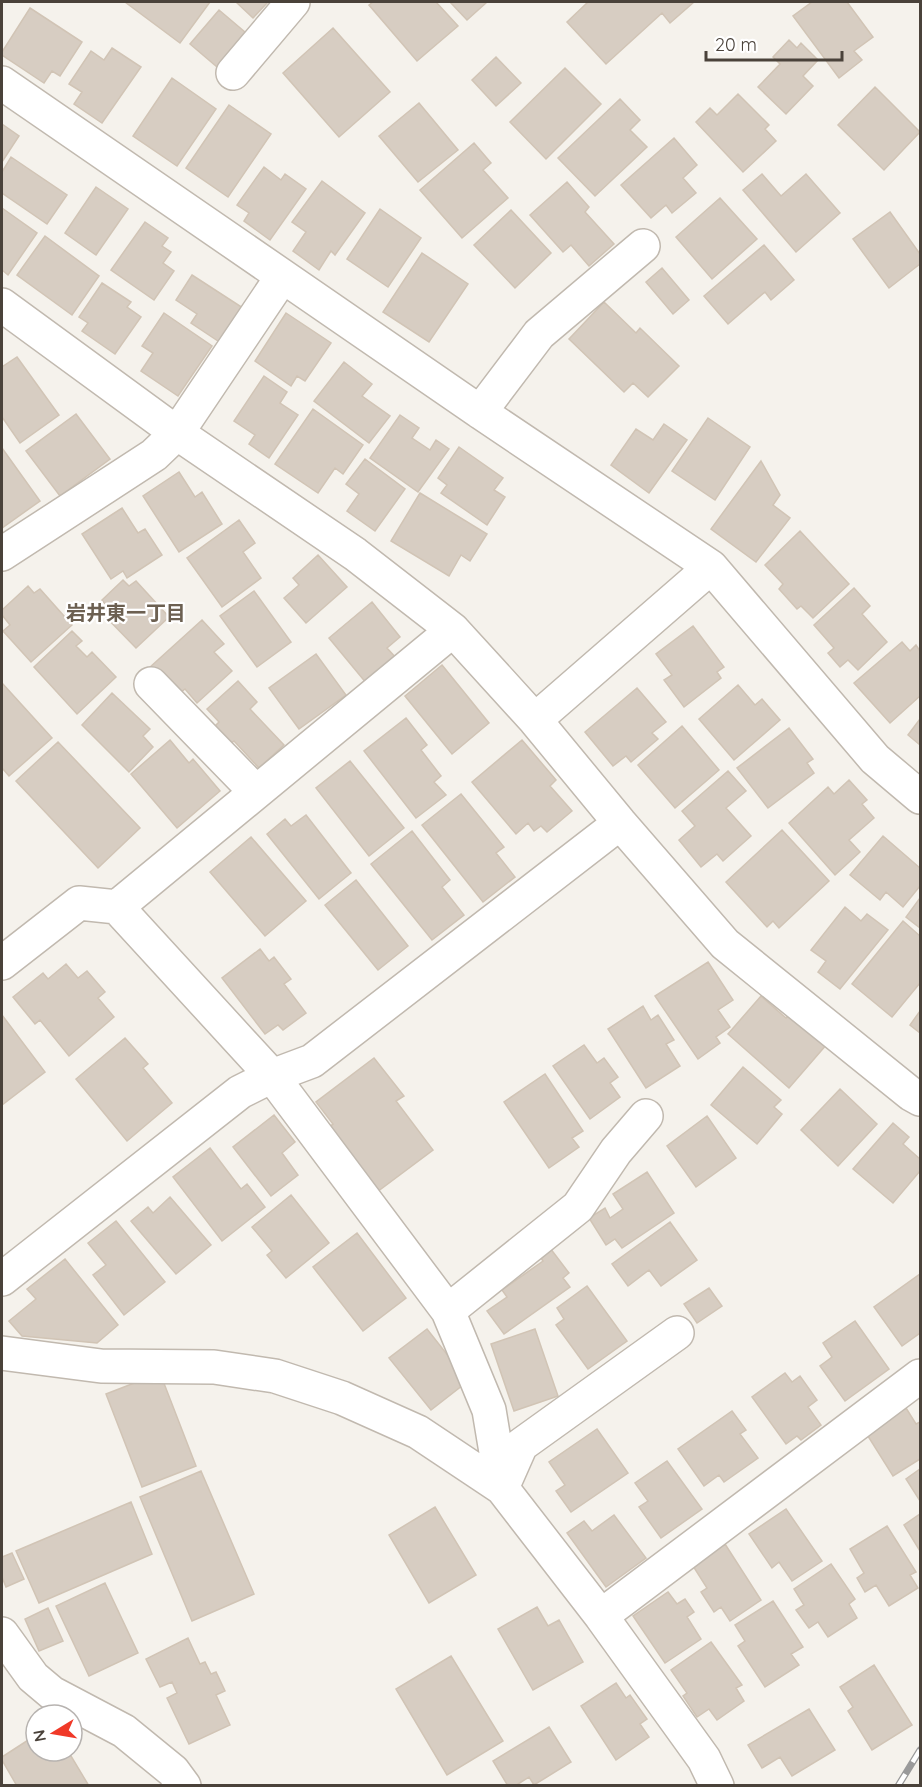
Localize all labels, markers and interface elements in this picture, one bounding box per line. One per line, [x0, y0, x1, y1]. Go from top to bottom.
scale bar [706, 24, 842, 62]
text: 20 m [715, 33, 757, 56]
district label: 岩井東一丁目 [66, 600, 186, 625]
north arrow [24, 1703, 84, 1763]
text: N [28, 1728, 50, 1744]

